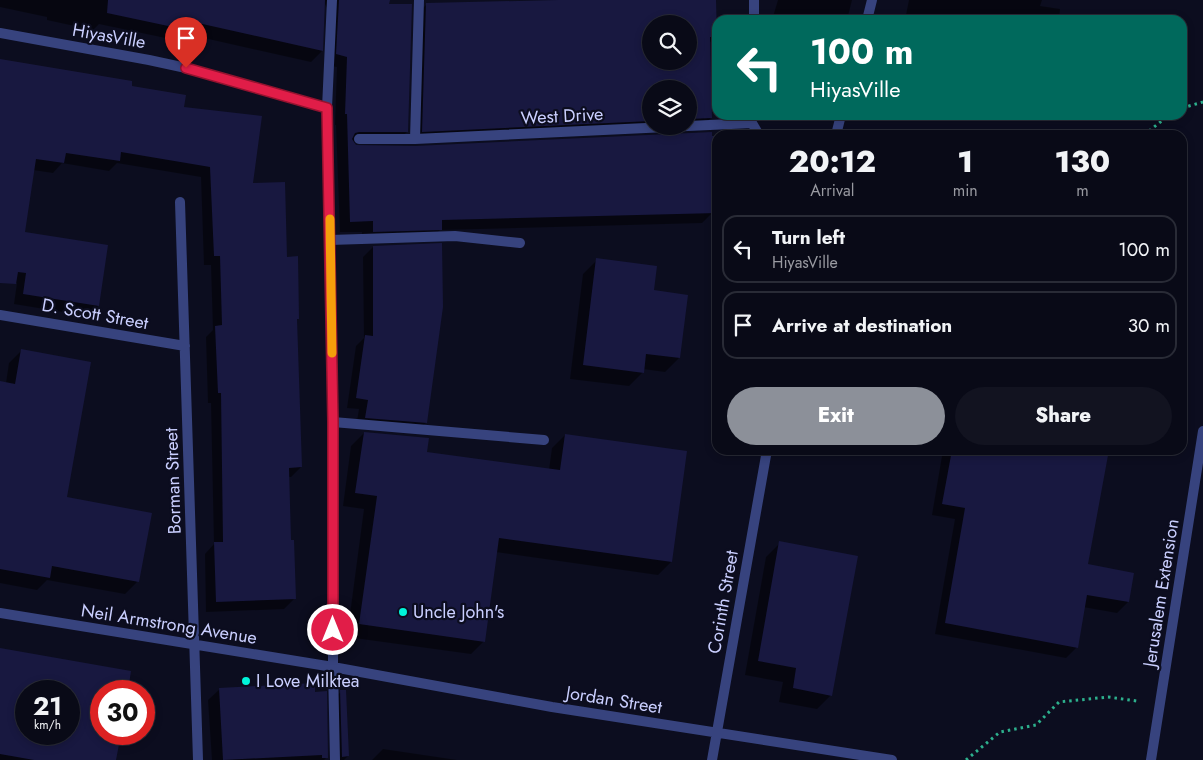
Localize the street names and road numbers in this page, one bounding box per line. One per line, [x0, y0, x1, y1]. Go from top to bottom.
street label: HiyasVille [70, 17, 148, 55]
street label: West Drive [520, 101, 604, 131]
street label: D. Scott Street [40, 292, 151, 336]
street label: Borman Street [158, 427, 188, 535]
street label: Jerusalem Extension [1136, 517, 1186, 671]
street label: Corinth Street [701, 548, 745, 656]
street label: Neil Armstrong Avenue [79, 597, 259, 651]
street label: Jordan Street [562, 679, 665, 721]

